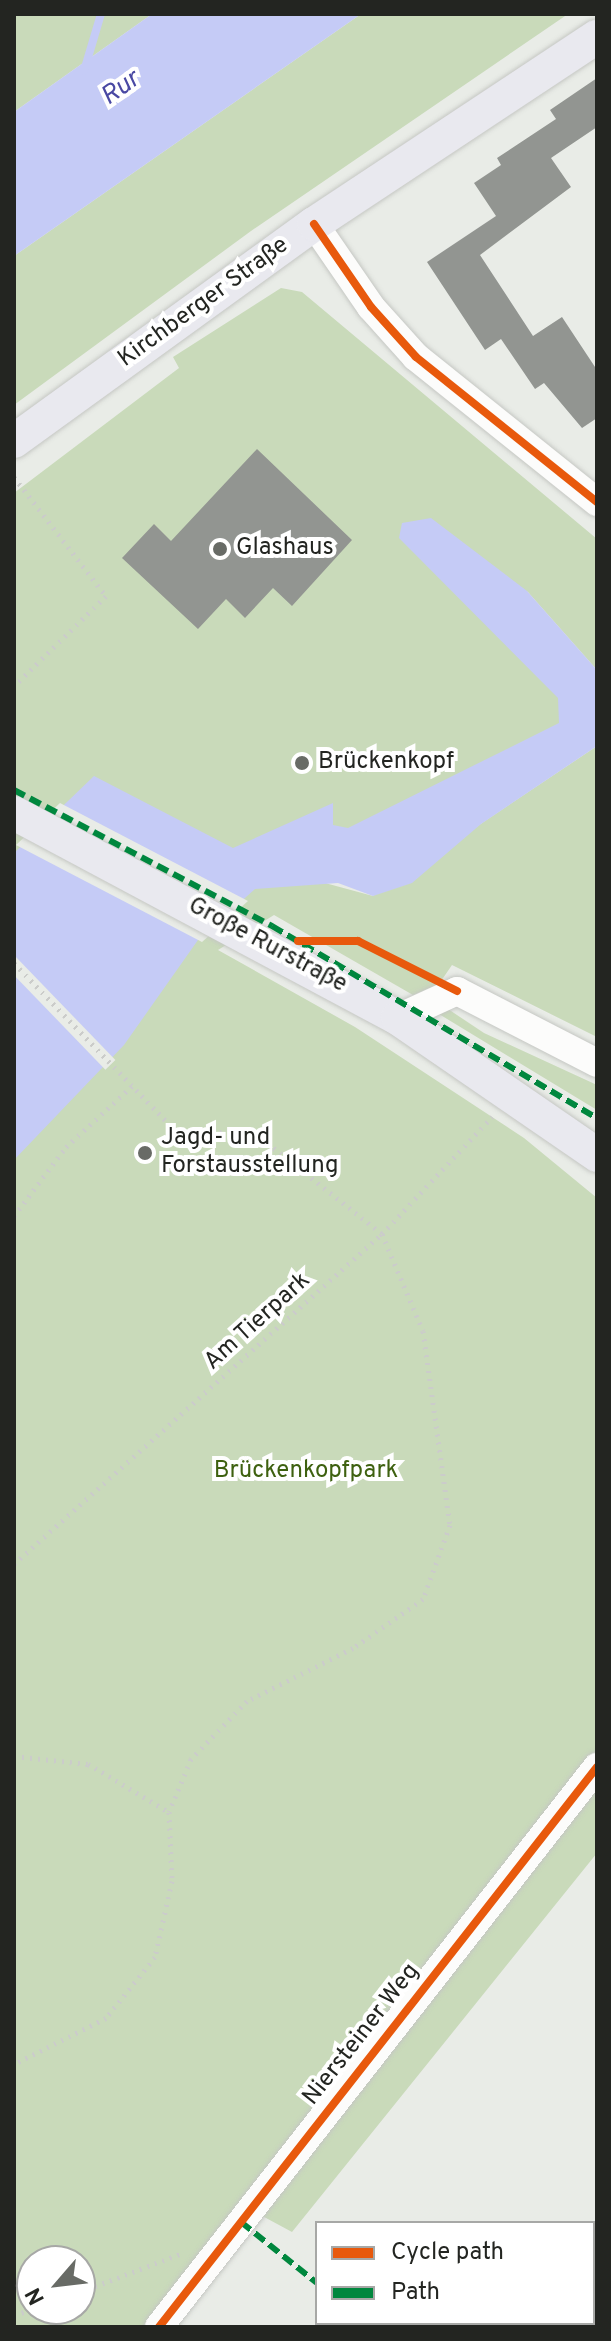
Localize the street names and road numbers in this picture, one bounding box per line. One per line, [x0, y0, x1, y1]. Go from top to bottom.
street label: Kirchberger Straße [113, 232, 295, 374]
street label: Große Rurstraße [183, 892, 351, 1000]
street label: Am Tierpark [199, 1267, 317, 1377]
street label: Niersteiner Weg [297, 1958, 427, 2112]

